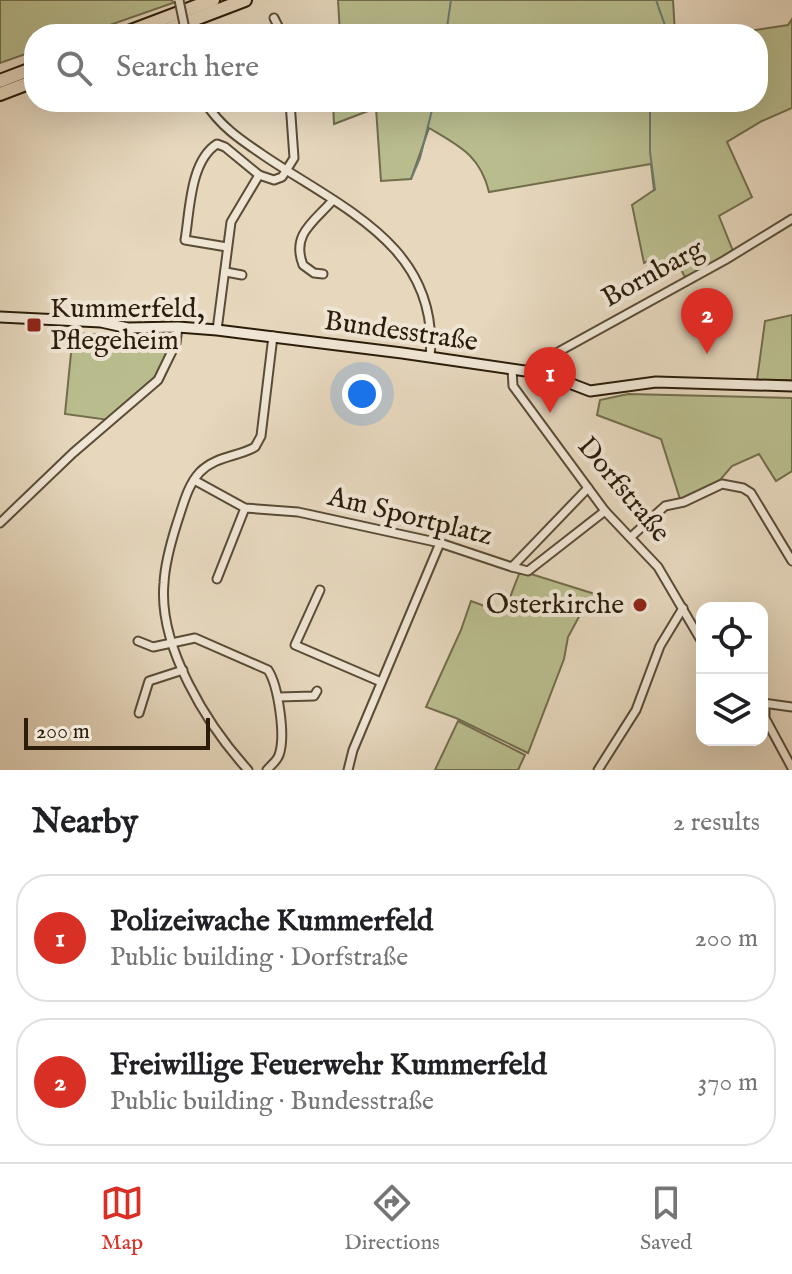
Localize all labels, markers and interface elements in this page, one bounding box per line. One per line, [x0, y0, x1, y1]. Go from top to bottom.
search box [24, 24, 768, 112]
icon: search [52, 46, 96, 90]
text: Search here [116, 49, 259, 87]
street label: Bornbarg [596, 231, 711, 316]
pin: 2 [681, 288, 733, 354]
place label: Kummerfeld, Pflegeheim [50, 292, 204, 359]
street label: Bundesstraße [322, 304, 480, 360]
marker: Kummerfeld, Pflegeheim [25, 316, 43, 334]
pin: 1 [524, 347, 576, 413]
your location [342, 374, 382, 414]
street label: Dorfstraße [569, 430, 677, 550]
street label: Am Sportplatz [323, 479, 496, 554]
place label: Osterkirche [486, 588, 624, 623]
marker: Osterkirche [631, 596, 649, 614]
map controls [696, 602, 768, 746]
button: locate [696, 602, 768, 674]
button: layers [696, 674, 768, 746]
scale bar [24, 714, 210, 750]
text: 200 m [36, 718, 90, 746]
text: Nearby [32, 801, 138, 844]
text: 2 results [673, 806, 760, 839]
text: Polizeiwache Kummerfeld [110, 903, 433, 941]
text: 1 [55, 922, 65, 955]
text: 200 m [694, 922, 758, 955]
text: Public building · Dorfstraße [110, 941, 408, 974]
text: Freiwillige Feuerwehr Kummerfeld [110, 1047, 547, 1085]
text: 2 [54, 1066, 66, 1099]
text: 370 m [698, 1066, 758, 1099]
text: Public building · Bundesstraße [110, 1085, 434, 1118]
tab: Map [100, 1181, 144, 1257]
tab: Directions [344, 1181, 440, 1257]
tab: Saved [640, 1181, 692, 1257]

